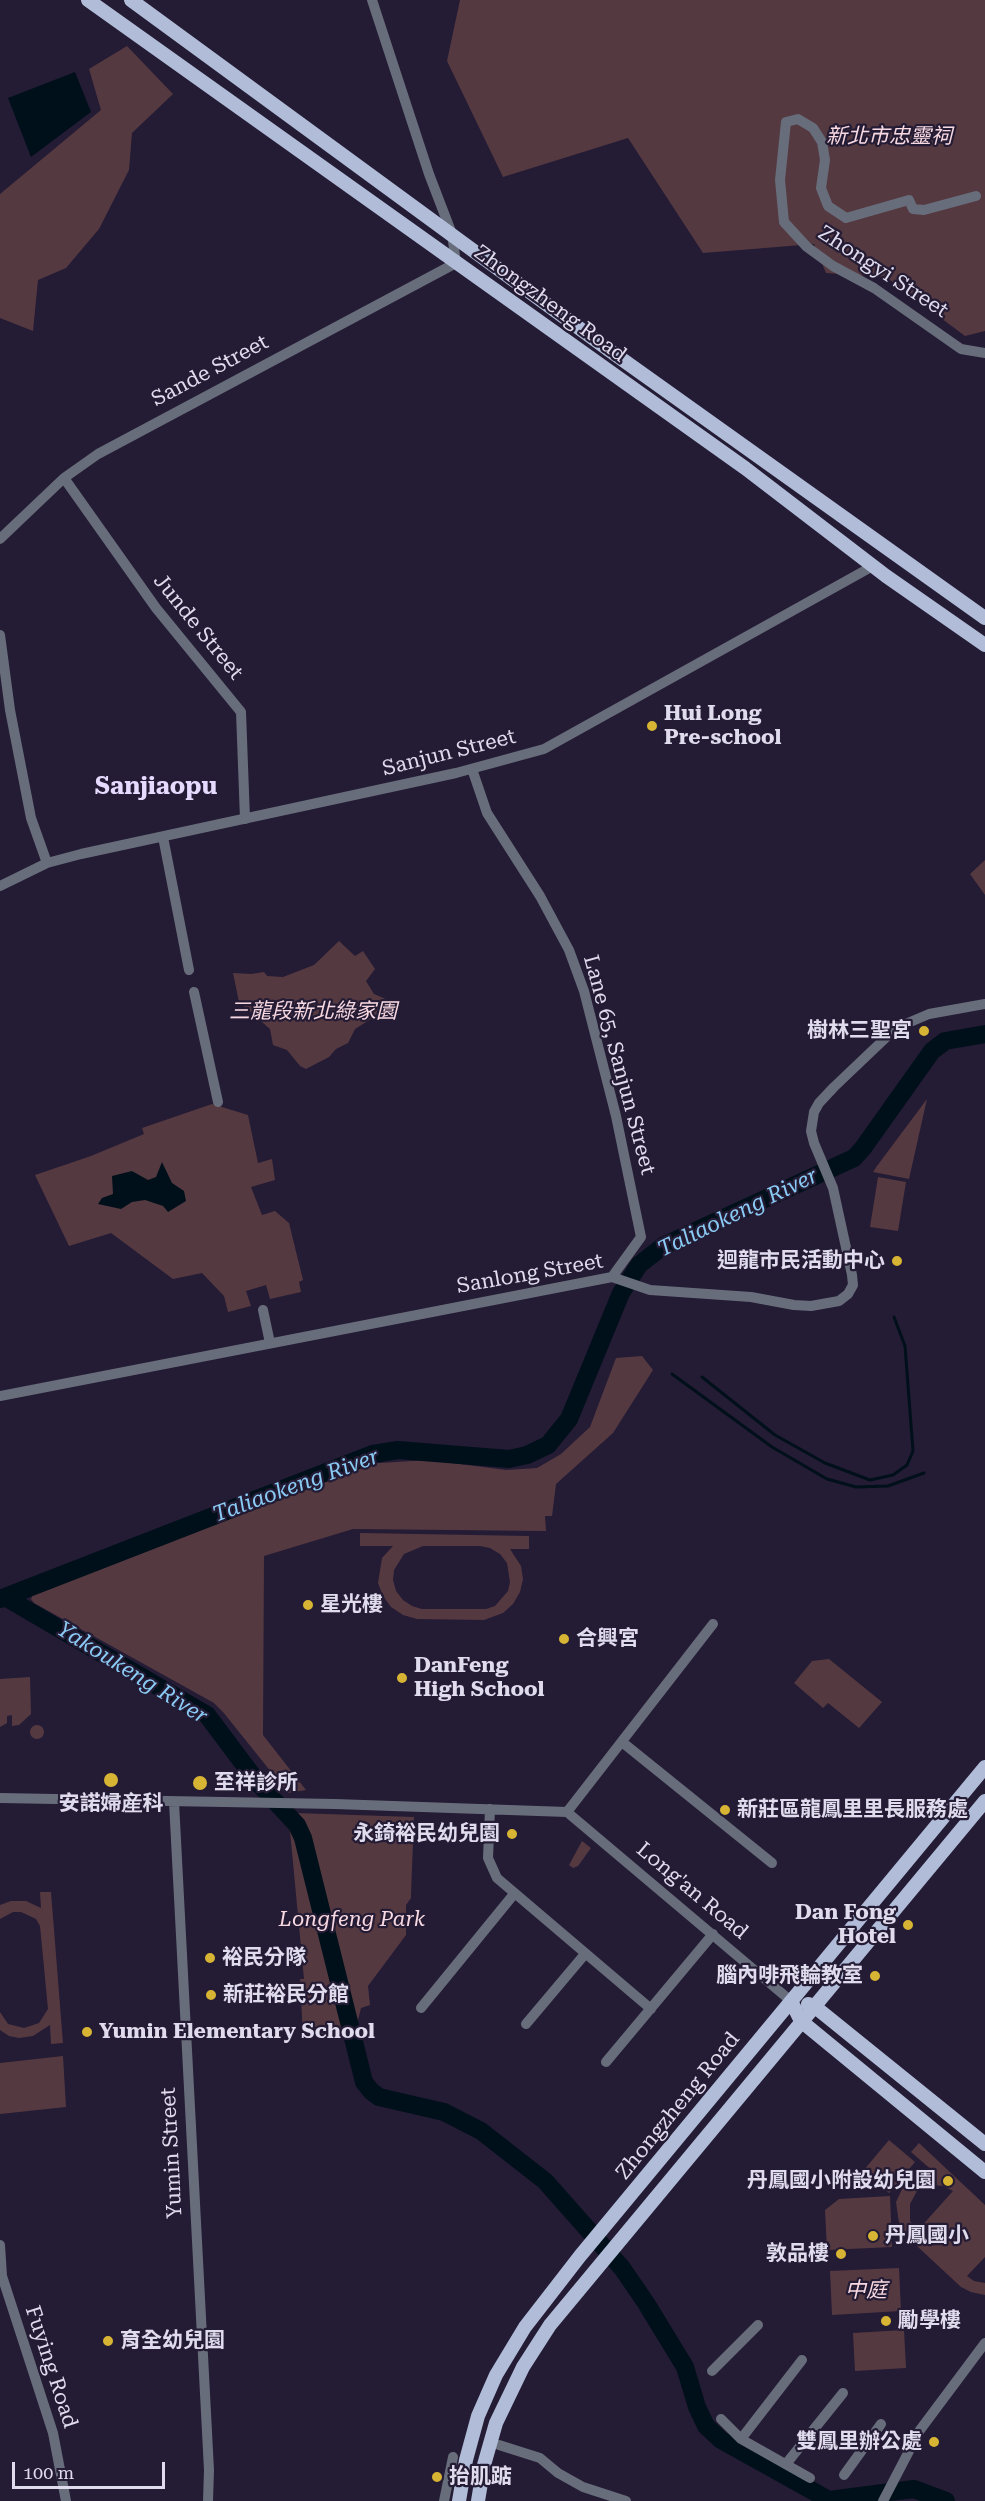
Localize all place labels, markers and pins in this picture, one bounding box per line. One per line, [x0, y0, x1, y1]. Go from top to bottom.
place label: Hui Long Pre-school [664, 701, 781, 751]
marker: Hui Long Pre-school [645, 719, 659, 733]
place label: 樹林三聖宮 [807, 1018, 912, 1044]
marker: 樹林三聖宮 [917, 1024, 931, 1038]
place label: 迴龍市民活動中心 [717, 1248, 885, 1274]
marker: 迴龍市民活動中心 [890, 1254, 904, 1268]
place label: 星光樓 [320, 1592, 383, 1618]
marker: 星光樓 [301, 1598, 315, 1612]
place label: 合興宮 [576, 1626, 639, 1652]
marker: 合興宮 [557, 1632, 571, 1646]
place label: DanFeng High School [414, 1653, 544, 1703]
marker: DanFeng High School [395, 1671, 409, 1685]
place label: 至祥診所 [214, 1770, 298, 1796]
marker: 安諾婦産科 [102, 1771, 120, 1789]
marker: 至祥診所 [191, 1774, 209, 1792]
place label: 安諾婦産科 [59, 1791, 163, 1817]
place label: 新莊區龍鳳里里長服務處 [737, 1797, 968, 1823]
marker: 新莊區龍鳳里里長服務處 [718, 1803, 732, 1817]
place label: 永錡裕民幼兒園 [353, 1821, 500, 1847]
marker: 永錡裕民幼兒園 [505, 1827, 519, 1841]
place label: Dan Fong Hotel [795, 1900, 896, 1950]
marker: Dan Fong Hotel [901, 1918, 915, 1932]
place label: 裕民分隊 [222, 1945, 306, 1971]
marker: 裕民分隊 [203, 1951, 217, 1965]
place label: 腦內啡飛輪教室 [716, 1963, 863, 1989]
marker: 腦內啡飛輪教室 [868, 1969, 882, 1983]
place label: 新莊裕民分館 [223, 1982, 349, 2008]
marker: 新莊裕民分館 [204, 1988, 218, 2002]
place label: Yumin Elementary School [99, 2019, 375, 2045]
marker: Yumin Elementary School [80, 2025, 94, 2039]
place label: 丹鳳國小附設幼兒園 [747, 2168, 936, 2194]
marker: 丹鳳國小附設幼兒園 [941, 2174, 955, 2188]
place label: 丹鳳國小 [885, 2223, 969, 2249]
marker: 丹鳳國小 [866, 2229, 880, 2243]
place label: 敦品樓 [766, 2241, 829, 2267]
marker: 敦品樓 [834, 2247, 848, 2261]
place label: 勵學樓 [898, 2308, 961, 2334]
marker: 勵學樓 [879, 2314, 893, 2328]
place label: 育全幼兒園 [120, 2328, 225, 2354]
marker: 育全幼兒園 [101, 2334, 115, 2348]
place label: 雙鳳里辦公處 [796, 2429, 922, 2455]
marker: 雙鳳里辦公處 [927, 2435, 941, 2449]
place label: 抬肌踮 [449, 2464, 512, 2490]
marker: 抬肌踮 [430, 2470, 444, 2484]

